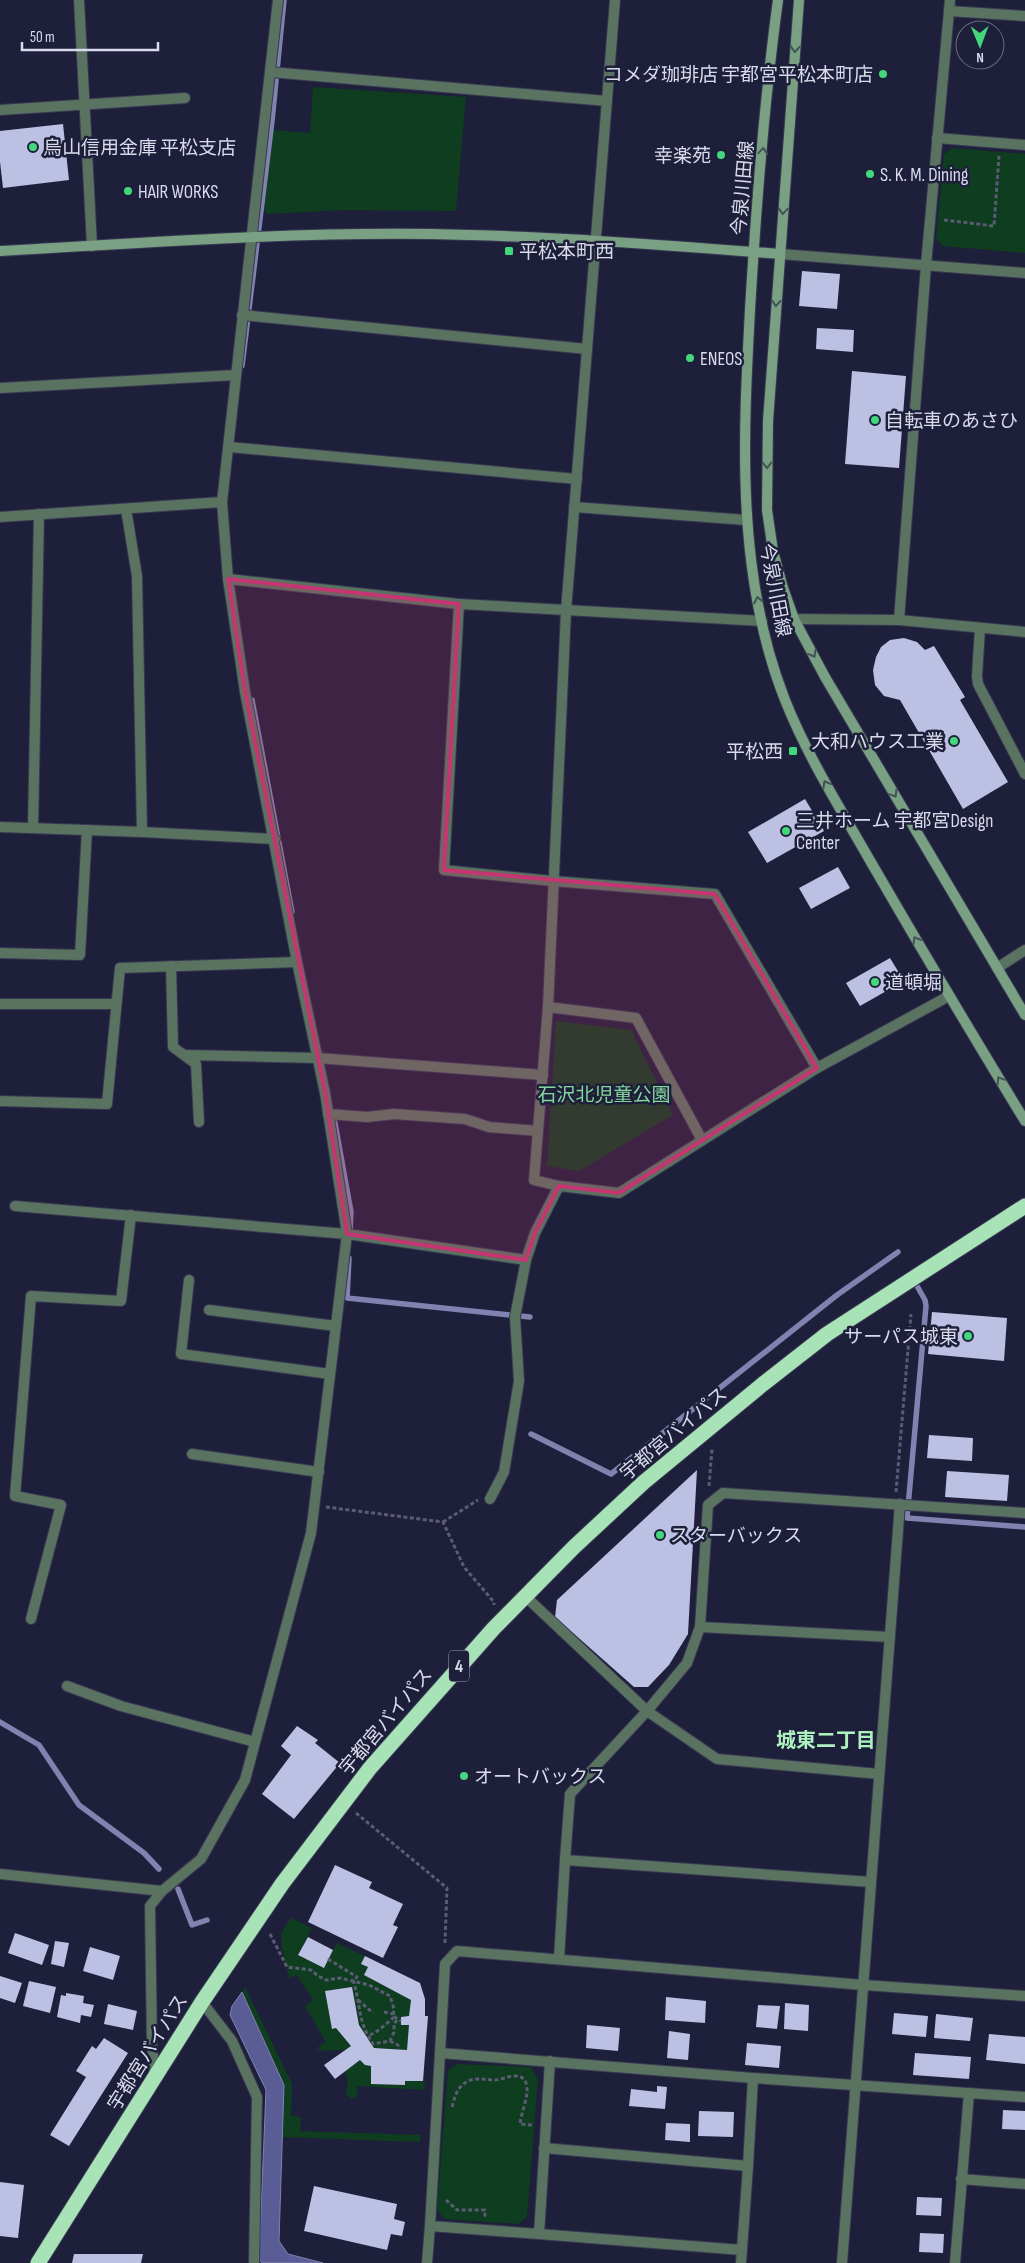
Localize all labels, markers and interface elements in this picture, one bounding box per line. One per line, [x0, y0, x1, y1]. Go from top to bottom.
scale bar [22, 20, 159, 52]
north arrow [955, 20, 1005, 70]
text: 50 m [30, 28, 55, 47]
one-way arrow [789, 45, 800, 53]
text: N [976, 49, 984, 66]
place label: コメダ珈琲店 宇都宮平松本町店 [604, 64, 873, 87]
marker: コメダ珈琲店 宇都宮平松本町店 [877, 68, 889, 80]
place label: 烏山信用金庫 平松支店 [43, 137, 236, 160]
street label: 今泉川田線 [728, 140, 759, 236]
marker: 烏山信用金庫 平松支店 [27, 141, 39, 153]
place label: 幸楽苑 [654, 145, 711, 168]
one-way arrow [757, 147, 768, 155]
marker: 幸楽苑 [715, 149, 727, 161]
place label: S. K. M. Dining [880, 164, 969, 187]
marker: S. K. M. Dining [864, 168, 876, 180]
place label: HAIR WORKS [138, 181, 219, 204]
marker: HAIR WORKS [122, 185, 134, 197]
one-way arrow [777, 207, 788, 215]
place label: 平松本町西 [519, 241, 614, 264]
marker: 平松本町西 [503, 245, 515, 257]
one-way arrow [771, 299, 782, 307]
place label: ENEOS [700, 348, 742, 371]
marker: ENEOS [684, 352, 696, 364]
place label: 自転車のあさひ [885, 410, 1018, 433]
marker: 自転車のあさひ [869, 414, 881, 426]
one-way arrow [762, 461, 772, 469]
street label: 今泉川田線 [754, 541, 795, 639]
one-way arrow [754, 596, 764, 604]
one-way arrow [806, 649, 816, 658]
place label: 大和ハウス工業 [811, 731, 944, 754]
marker: 大和ハウス工業 [948, 735, 960, 747]
place label: 平松西 [726, 741, 783, 764]
marker: 平松西 [787, 745, 799, 757]
one-way arrow [823, 780, 833, 789]
one-way arrow [888, 789, 898, 798]
place label: 三井ホーム 宇都宮Design Center [796, 810, 994, 855]
marker: 三井ホーム 宇都宮Design Center [780, 825, 792, 837]
one-way arrow [913, 937, 923, 946]
place label: 道頓堀 [885, 972, 942, 995]
marker: 道頓堀 [869, 976, 881, 988]
one-way arrow [996, 1076, 1006, 1085]
park label: 石沢北児童公園 [537, 1084, 671, 1107]
place label: サーパス城東 [844, 1326, 958, 1349]
marker: サーパス城東 [962, 1330, 974, 1342]
street label: 宇都宮バイパス [616, 1383, 732, 1486]
place label: スターバックス [670, 1525, 802, 1548]
marker: スターバックス [654, 1529, 666, 1541]
road number: 4 [449, 1650, 469, 1682]
street label: 宇都宮バイパス [335, 1664, 438, 1780]
district label: 城東二丁目 [776, 1729, 876, 1753]
place label: オートバックス [474, 1766, 606, 1789]
marker: オートバックス [458, 1770, 470, 1782]
street label: 宇都宮バイパス [103, 1990, 193, 2115]

